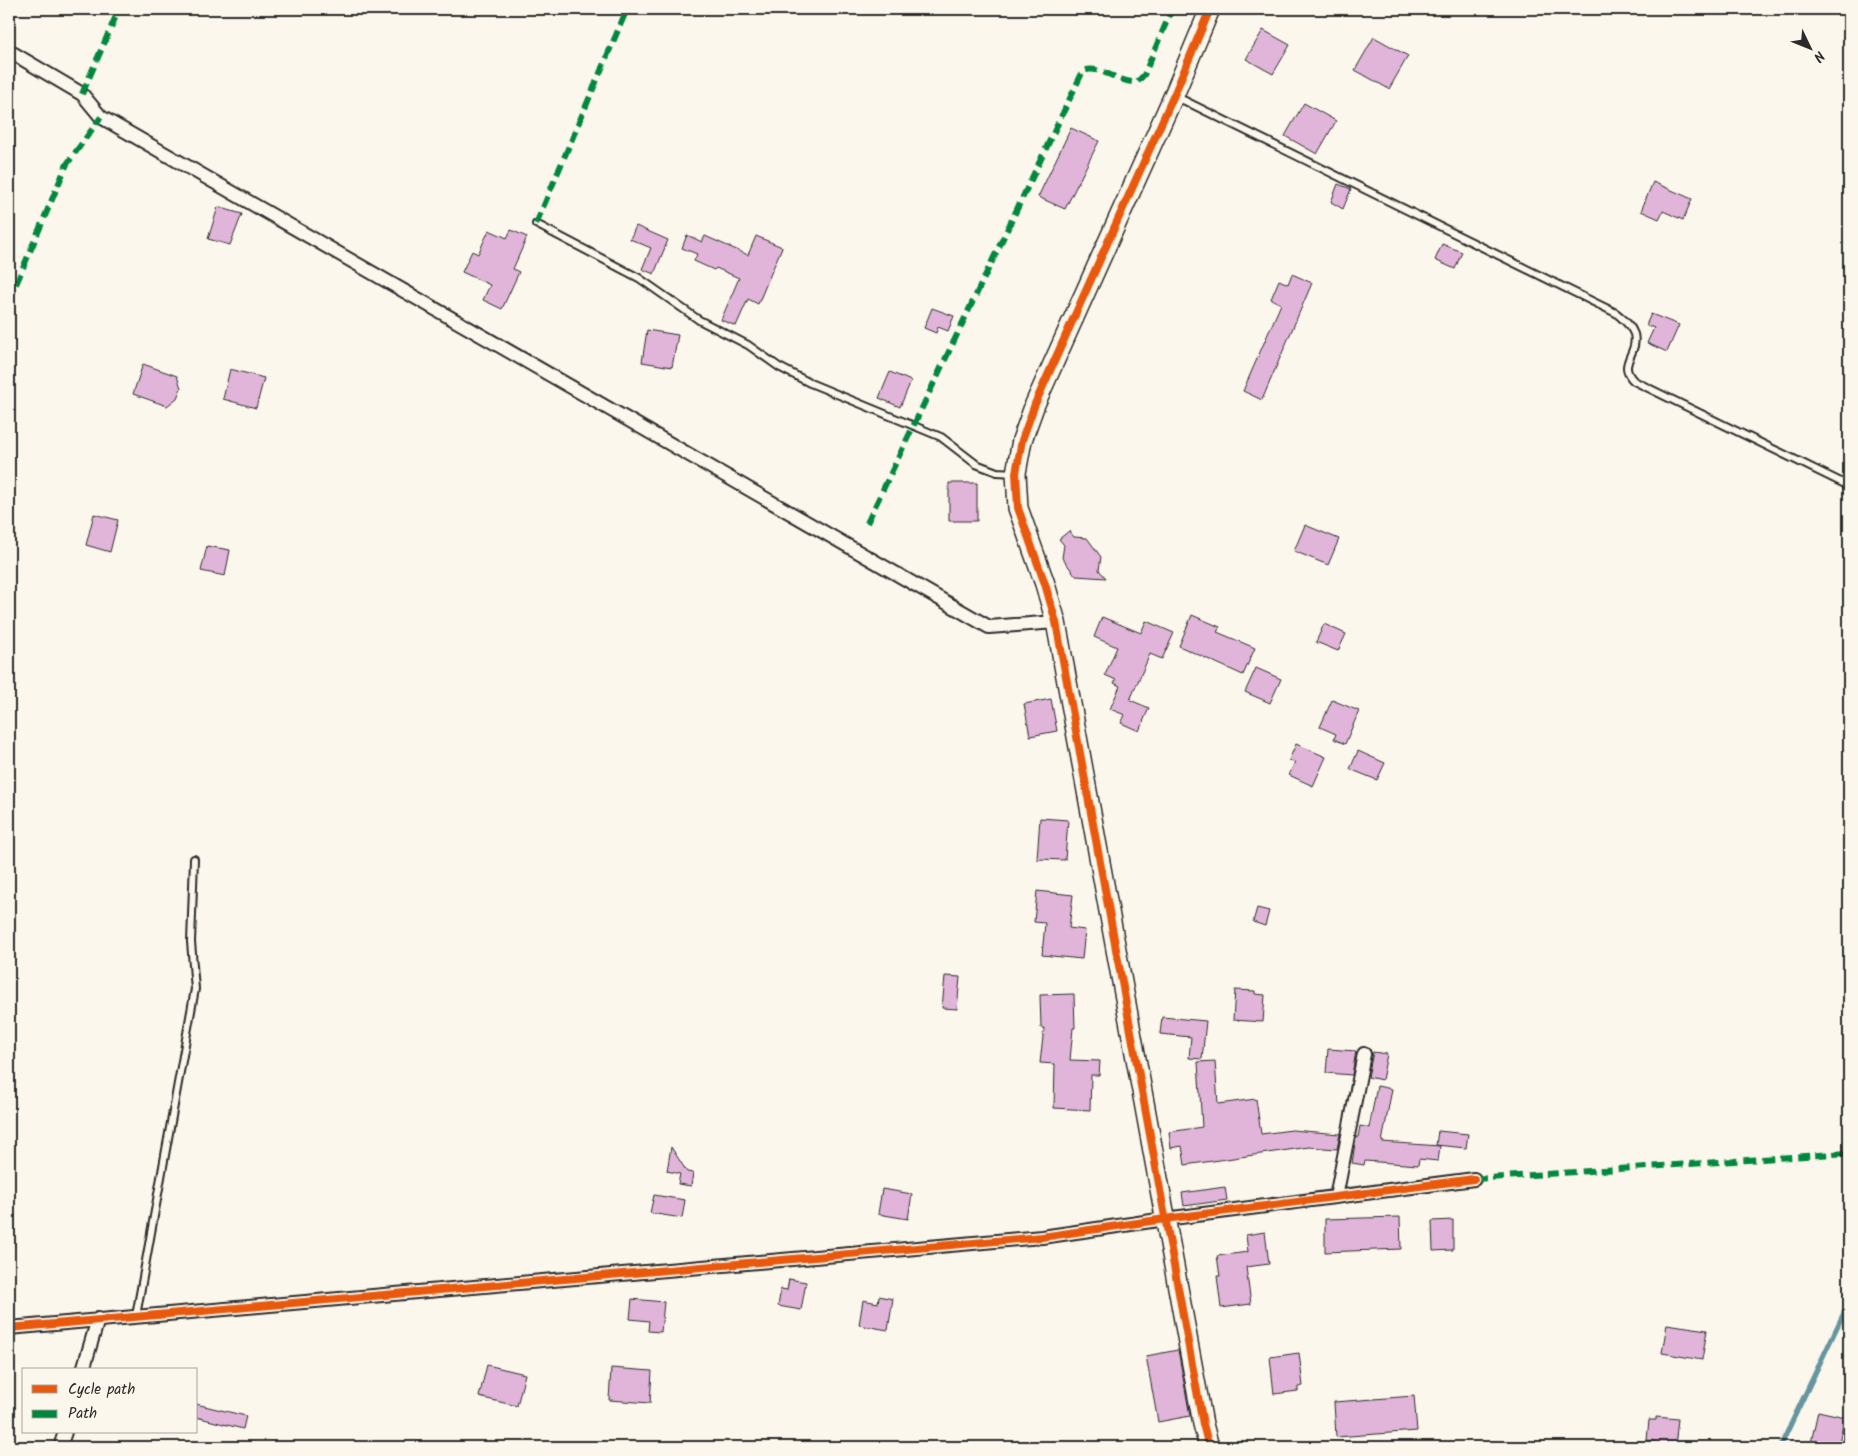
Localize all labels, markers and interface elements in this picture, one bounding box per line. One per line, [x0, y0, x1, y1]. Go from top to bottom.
north arrow [1786, 22, 1836, 72]
text: N [1808, 45, 1830, 67]
legend [22, 1368, 198, 1434]
text: Cycle path [68, 1378, 135, 1402]
text: Path [68, 1402, 97, 1426]

